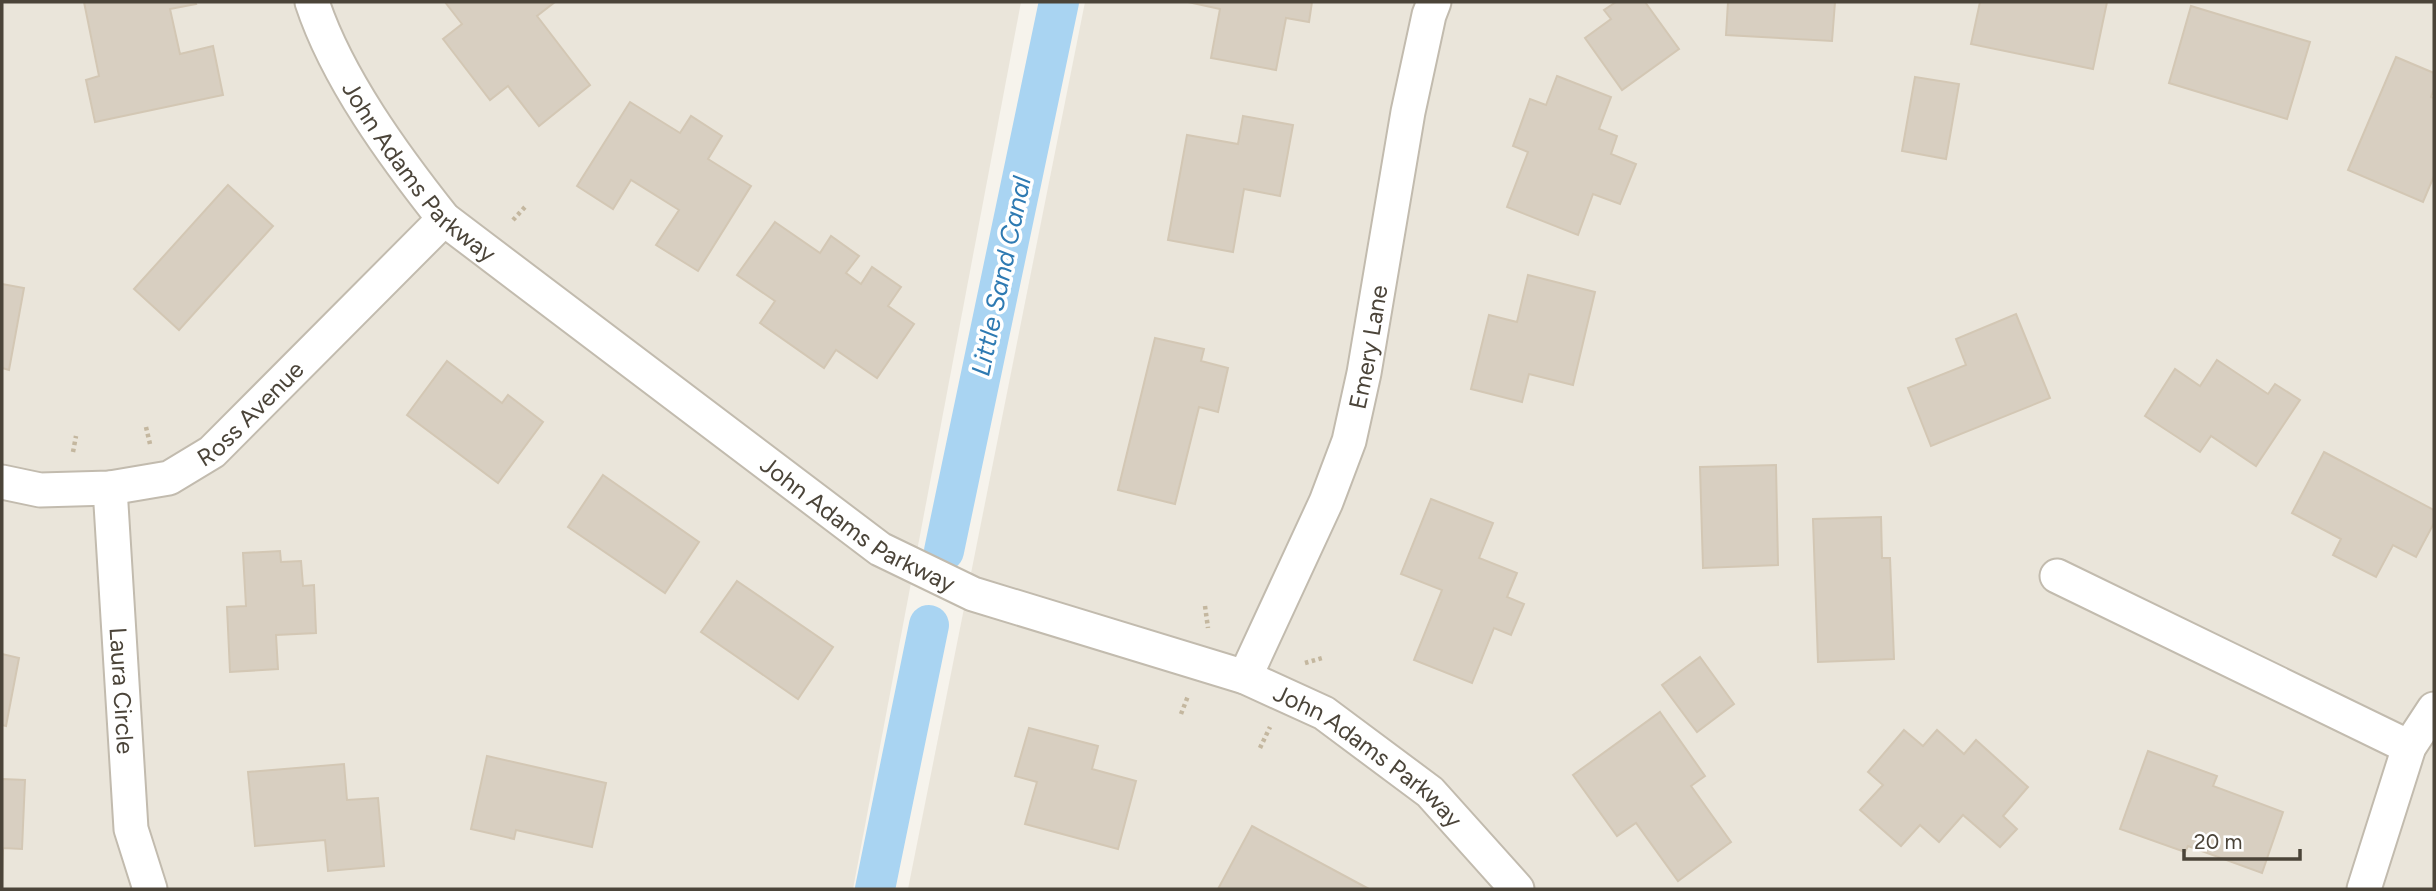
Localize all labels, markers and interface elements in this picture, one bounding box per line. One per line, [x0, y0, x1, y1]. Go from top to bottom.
street label: John Adams Parkway [336, 76, 502, 268]
water label: Little Sand Canal [964, 173, 1038, 379]
street label: Emery Lane [1342, 283, 1393, 412]
street label: Ross Avenue [192, 354, 309, 472]
street label: John Adams Parkway [755, 449, 960, 598]
street label: Laura Circle [104, 626, 141, 755]
street label: John Adams Parkway [1269, 678, 1469, 833]
scale bar [2184, 818, 2300, 862]
text: 20 m [2194, 829, 2242, 854]

